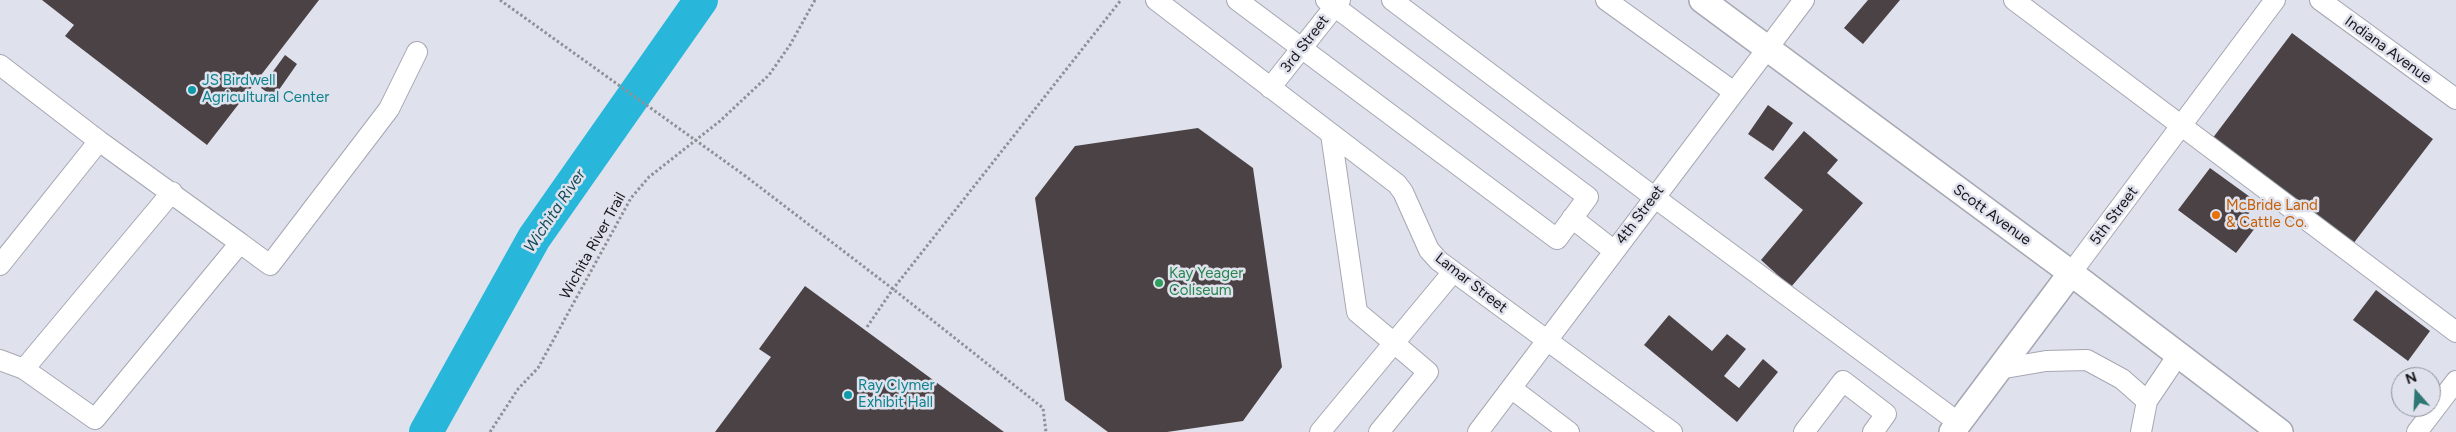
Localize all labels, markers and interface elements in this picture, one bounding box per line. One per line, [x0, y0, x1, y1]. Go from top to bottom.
street label: 3rd Street [1277, 12, 1333, 76]
street label: Indiana Avenue [2341, 13, 2435, 87]
place label: JS Birdwell Agricultural Center [202, 72, 329, 107]
marker: JS Birdwell Agricultural Center [186, 84, 198, 96]
water label: Wichita River [520, 166, 590, 256]
street label: Scott Avenue [1950, 181, 2034, 249]
street label: 4th Street [1612, 182, 1668, 248]
street label: 5th Street [2086, 183, 2142, 249]
street label: Wichita River Trail [556, 189, 630, 303]
place label: McBride Land & Cattle Co. [2226, 197, 2318, 232]
marker: McBride Land & Cattle Co. [2210, 209, 2222, 221]
street label: Lamar Street [1431, 249, 1511, 317]
place label: Kay Yeager Coliseum [1169, 265, 1243, 300]
marker: Kay Yeager Coliseum [1153, 277, 1165, 289]
north arrow [2391, 367, 2441, 417]
text: N [2403, 368, 2419, 388]
place label: Ray Clymer Exhibit Hall [858, 377, 935, 412]
marker: Ray Clymer Exhibit Hall [842, 389, 854, 401]

